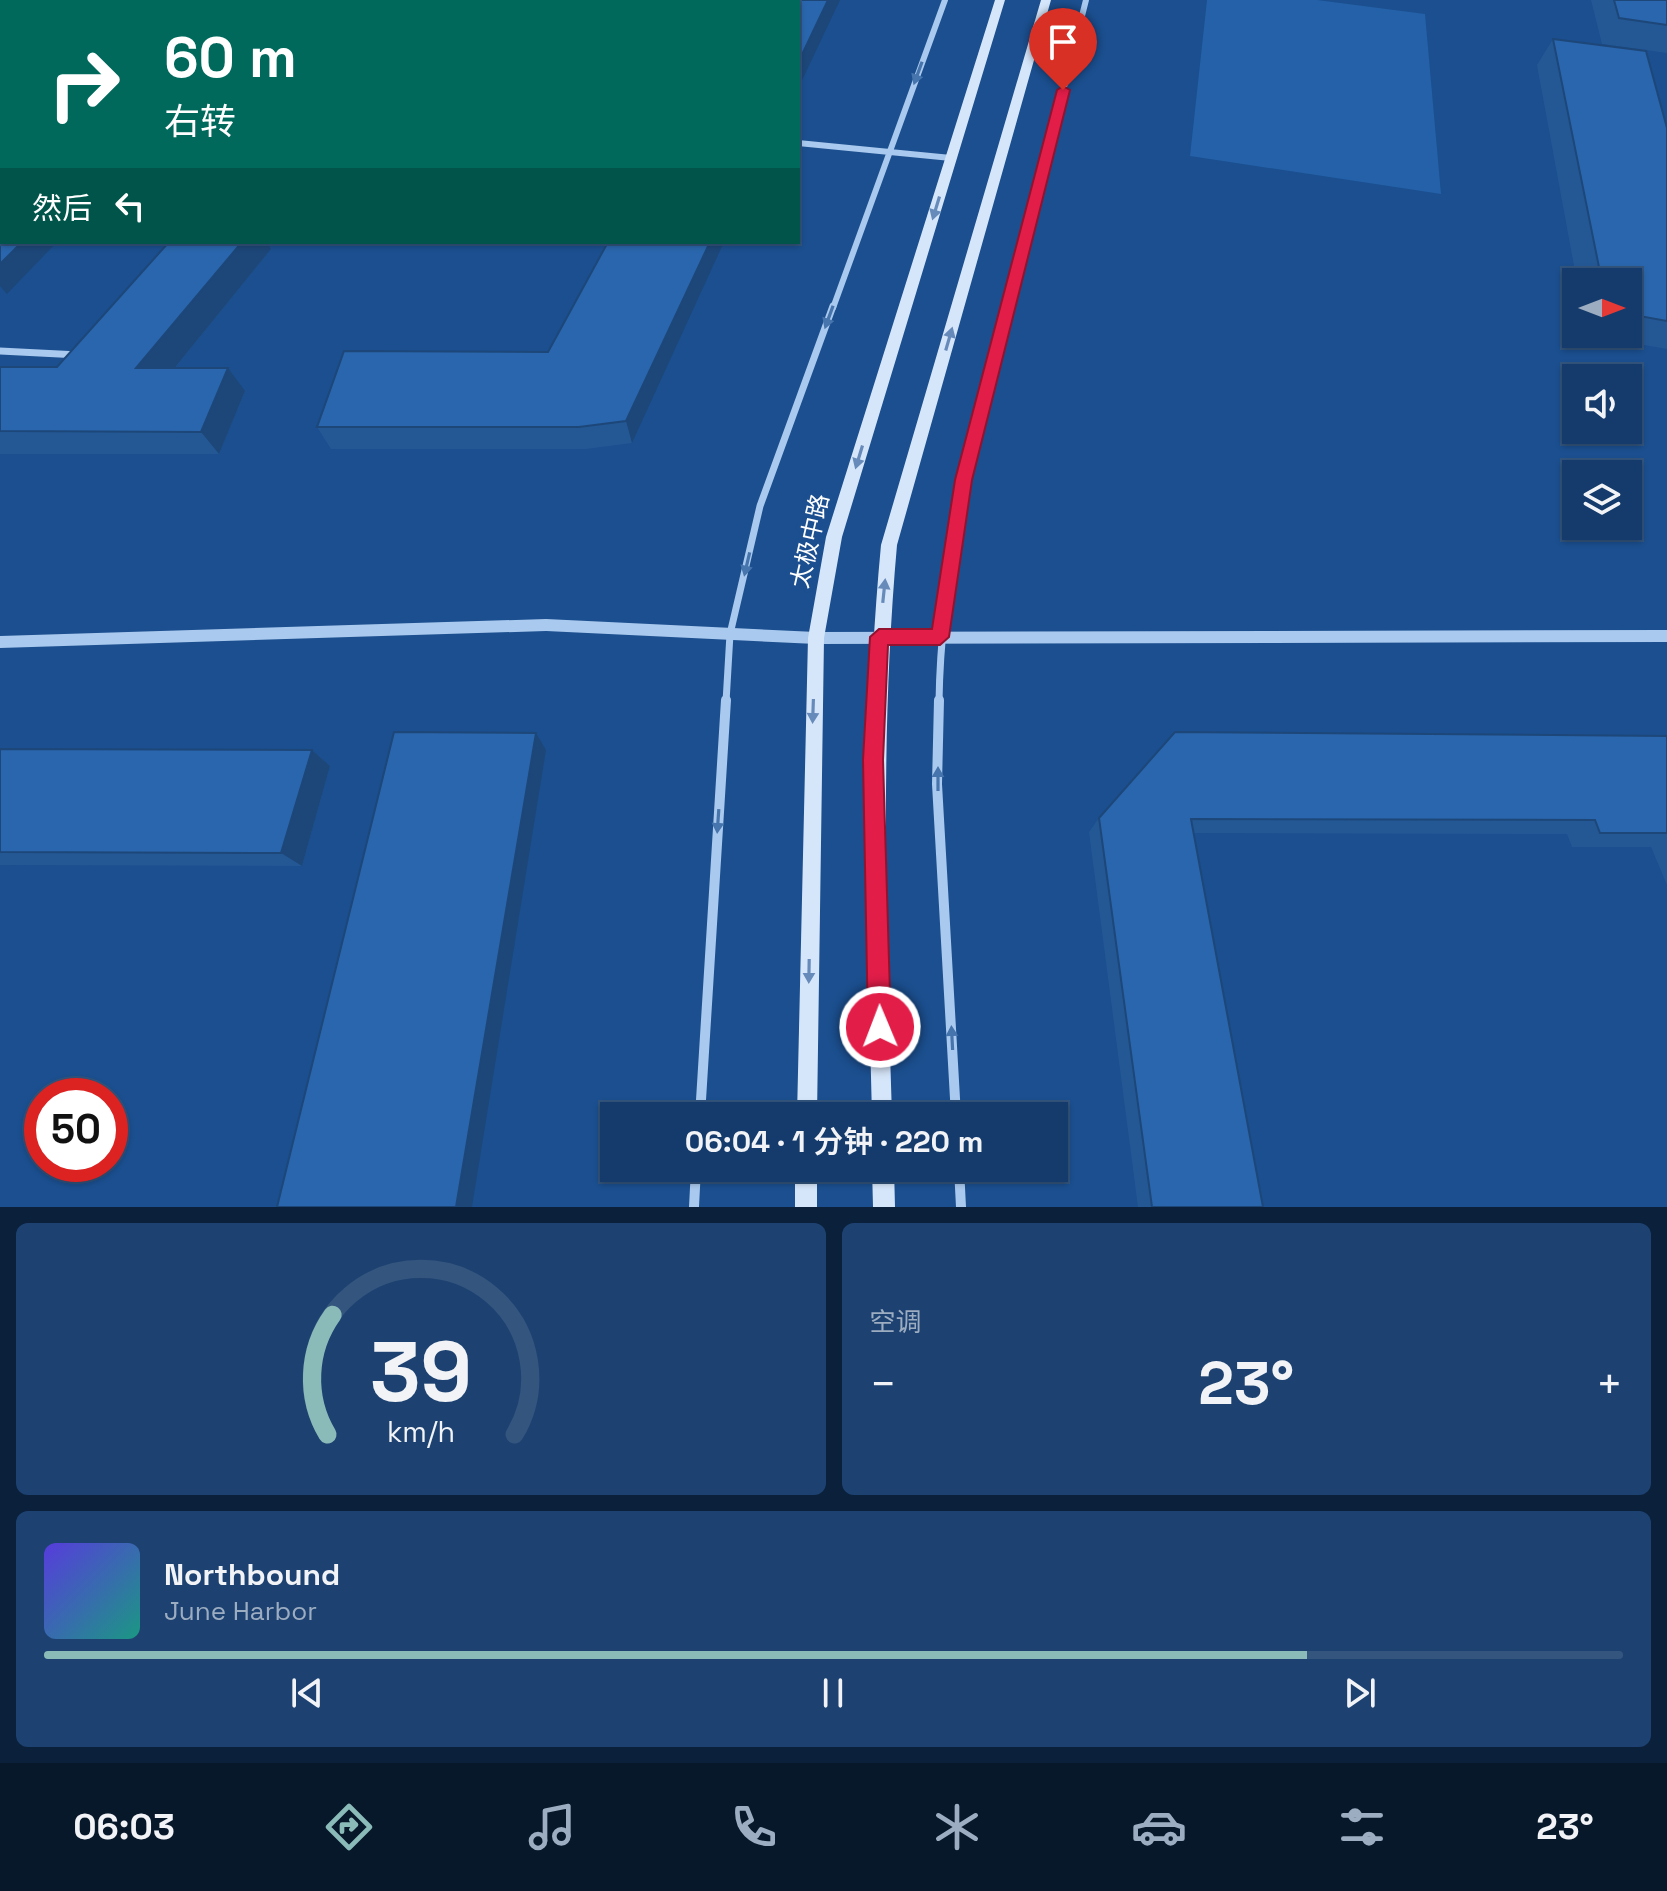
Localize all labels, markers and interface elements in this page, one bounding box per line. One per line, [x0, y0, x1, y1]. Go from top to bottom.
pin [1029, 8, 1097, 90]
icon: arrive [1041, 20, 1085, 64]
text: 60 m [164, 22, 297, 93]
icon: right [32, 32, 136, 136]
one-way arrow [912, 61, 924, 85]
text: 右转 [164, 99, 236, 145]
icon: left [108, 184, 152, 228]
text: 然后 [32, 189, 92, 228]
one-way arrow [929, 197, 942, 221]
north arrow [1562, 268, 1642, 348]
map controls [1562, 268, 1642, 540]
one-way arrow [822, 306, 835, 330]
one-way arrow [943, 327, 955, 352]
button: sound [1562, 364, 1642, 444]
one-way arrow [852, 445, 865, 469]
button: layers [1562, 460, 1642, 540]
street label: 太极中路 [784, 491, 835, 591]
one-way arrow [740, 551, 752, 576]
one-way arrow [878, 578, 891, 603]
one-way arrow [806, 699, 819, 724]
one-way arrow [932, 766, 944, 791]
one-way arrow [712, 809, 725, 834]
one-way arrow [802, 959, 815, 984]
position arrow [838, 985, 922, 1069]
one-way arrow [945, 1025, 958, 1050]
speed limit sign: 50 [24, 1078, 128, 1182]
text: 06:04 · 1 分钟 · 220 m [685, 1122, 983, 1161]
text: 空调 [870, 1305, 922, 1339]
text: 39 [370, 1319, 472, 1425]
text: 23° [1198, 1345, 1294, 1422]
text: − [870, 1356, 897, 1412]
text: + [1596, 1356, 1623, 1412]
text: km/h [387, 1414, 455, 1450]
text: Northbound [164, 1555, 340, 1594]
text: June Harbor [164, 1594, 317, 1628]
icon: previous [285, 1671, 329, 1715]
icon: pause [811, 1671, 855, 1715]
icon: next [1338, 1671, 1382, 1715]
icon: directions [321, 1799, 377, 1855]
icon: music [524, 1799, 580, 1855]
icon: phone [726, 1799, 782, 1855]
icon: climate [929, 1799, 985, 1855]
icon: car [1131, 1799, 1187, 1855]
icon: filters [1334, 1799, 1390, 1855]
text: 06:03 [73, 1804, 175, 1850]
text: 23° [1536, 1804, 1594, 1850]

